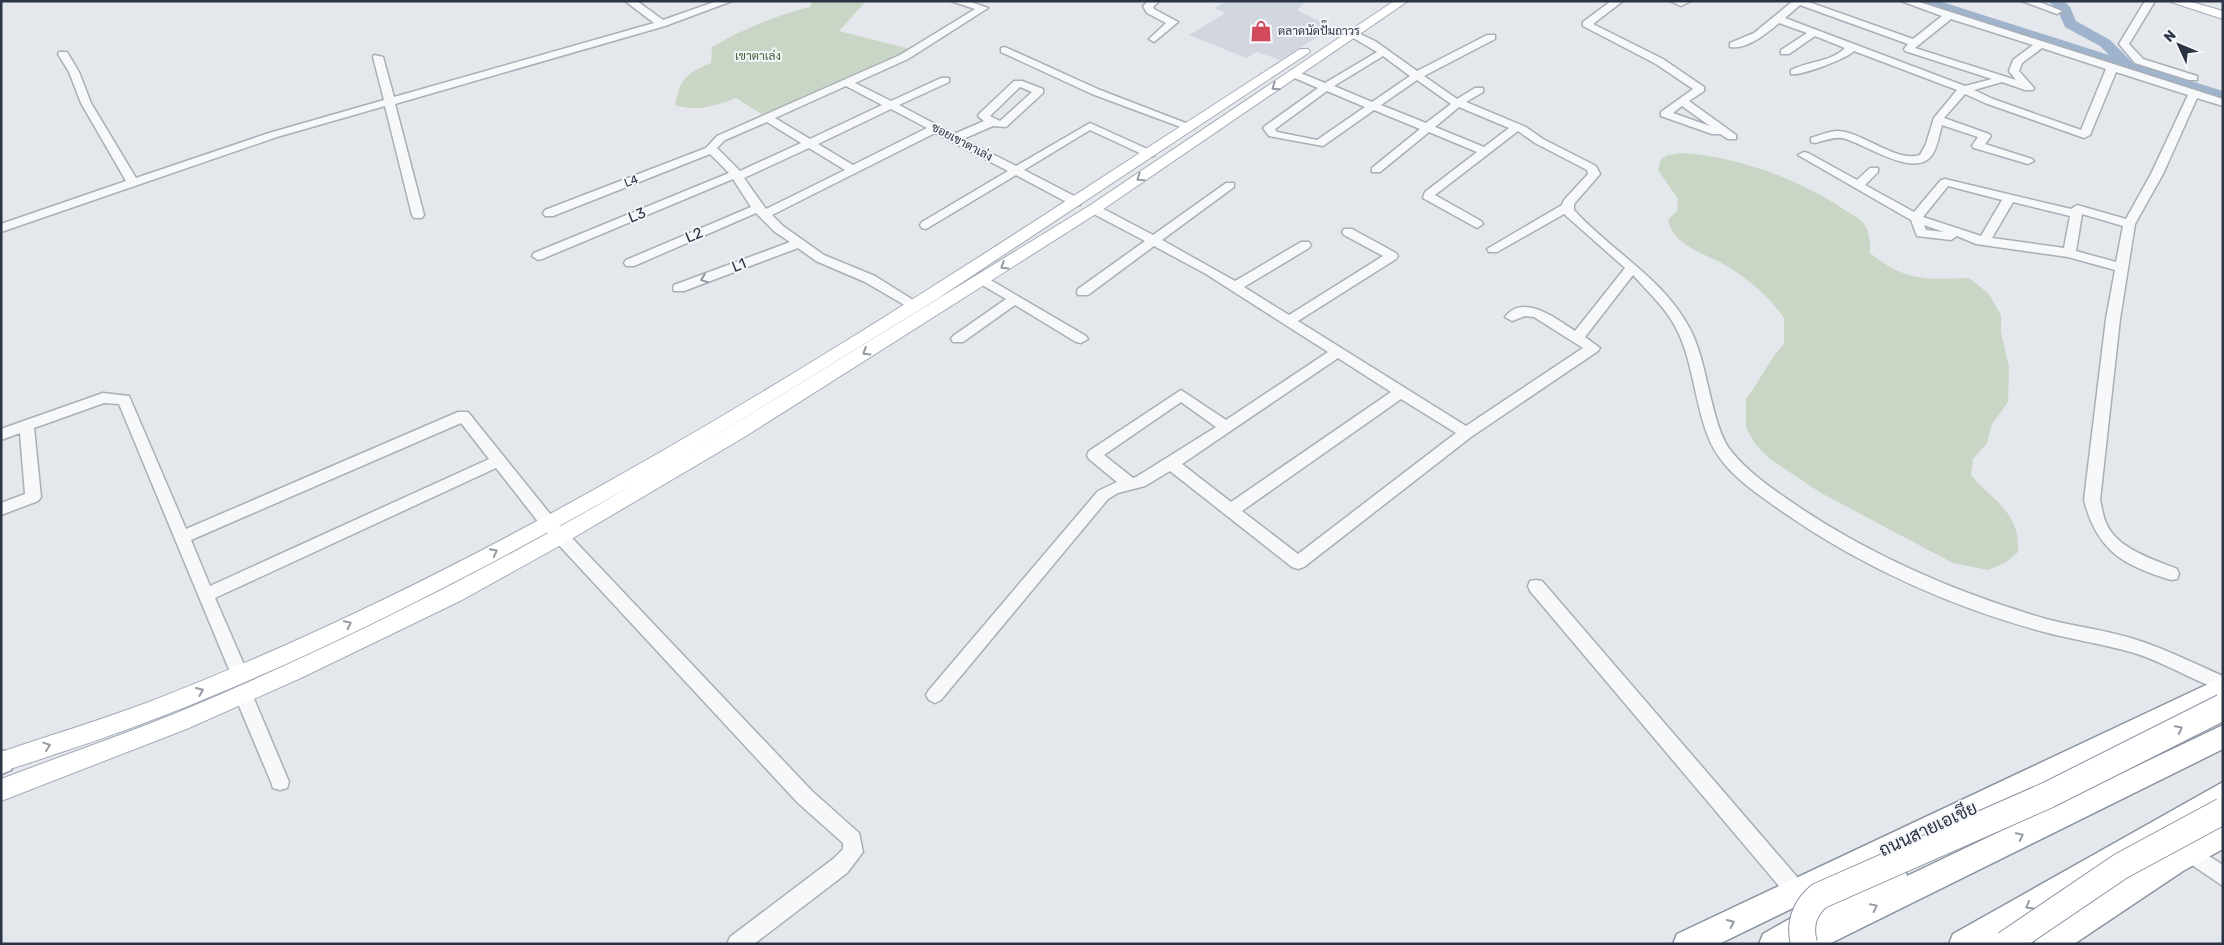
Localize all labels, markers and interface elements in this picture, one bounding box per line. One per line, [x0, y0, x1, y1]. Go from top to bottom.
shop icon: ตลาดนัดปั๊มถาวร [1248, 18, 1274, 44]
place label: ตลาดนัดปั๊มถาวร [1278, 20, 1360, 38]
north arrow [2154, 20, 2204, 70]
text: N [2160, 27, 2180, 46]
park label: เขาตาเล่ง [735, 49, 781, 63]
one-way arrow [1271, 81, 1281, 90]
street label: ซอยเขาตาเล่ง [929, 120, 995, 164]
street label: L4 [622, 172, 641, 190]
one-way arrow [1136, 172, 1146, 181]
street label: L3 [626, 203, 648, 227]
street label: L2 [683, 223, 706, 247]
street label: L1 [729, 254, 749, 276]
one-way arrow [1000, 260, 1009, 269]
one-way arrow [701, 273, 709, 283]
one-way arrow [862, 346, 871, 356]
one-way arrow [488, 548, 497, 558]
one-way arrow [343, 620, 352, 630]
one-way arrow [195, 686, 204, 697]
one-way arrow [2174, 725, 2183, 735]
one-way arrow [42, 742, 51, 752]
street label: ถนนสายเอเชีย [1875, 795, 1981, 861]
one-way arrow [2014, 832, 2023, 842]
one-way arrow [2025, 899, 2034, 909]
one-way arrow [1868, 903, 1877, 913]
one-way arrow [1726, 919, 1735, 929]

